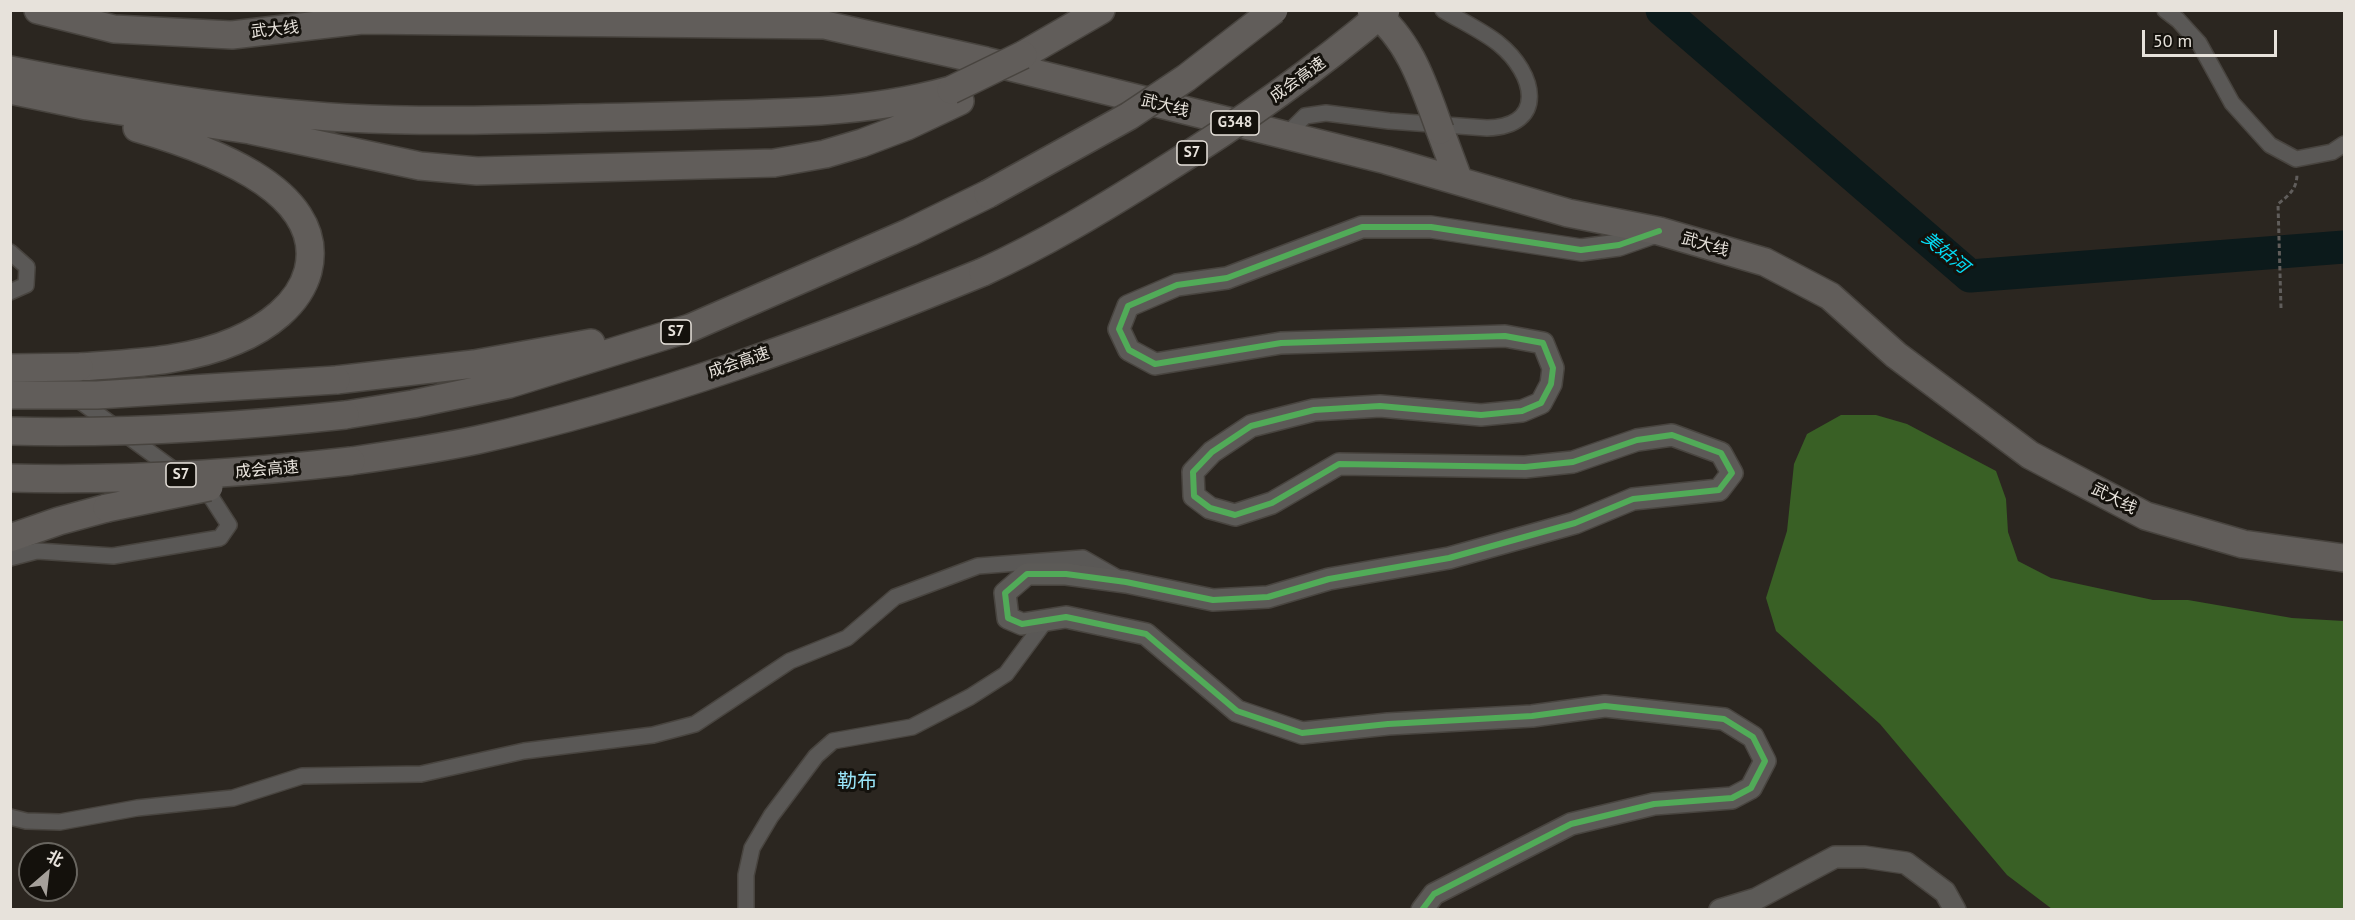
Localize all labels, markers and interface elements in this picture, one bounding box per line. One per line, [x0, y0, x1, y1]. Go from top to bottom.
street label: 武大线 [250, 18, 300, 42]
scale bar [2145, 18, 2280, 56]
text: 50 m [2153, 29, 2192, 52]
street label: 成会高速 [1266, 53, 1330, 107]
street label: 武大线 [1139, 91, 1191, 121]
road number: G348 [1211, 111, 1259, 135]
road number: S7 [1177, 141, 1207, 165]
water label: 美姑河 [1917, 228, 1973, 278]
street label: 武大线 [1679, 229, 1731, 261]
road number: S7 [661, 320, 691, 344]
street label: 成会高速 [706, 344, 772, 382]
street label: 成会高速 [234, 458, 300, 482]
road number: S7 [166, 463, 196, 487]
street label: 武大线 [2088, 480, 2140, 518]
district label: 勒布 [837, 770, 877, 794]
north arrow [18, 842, 78, 902]
text: 北 [44, 845, 67, 870]

